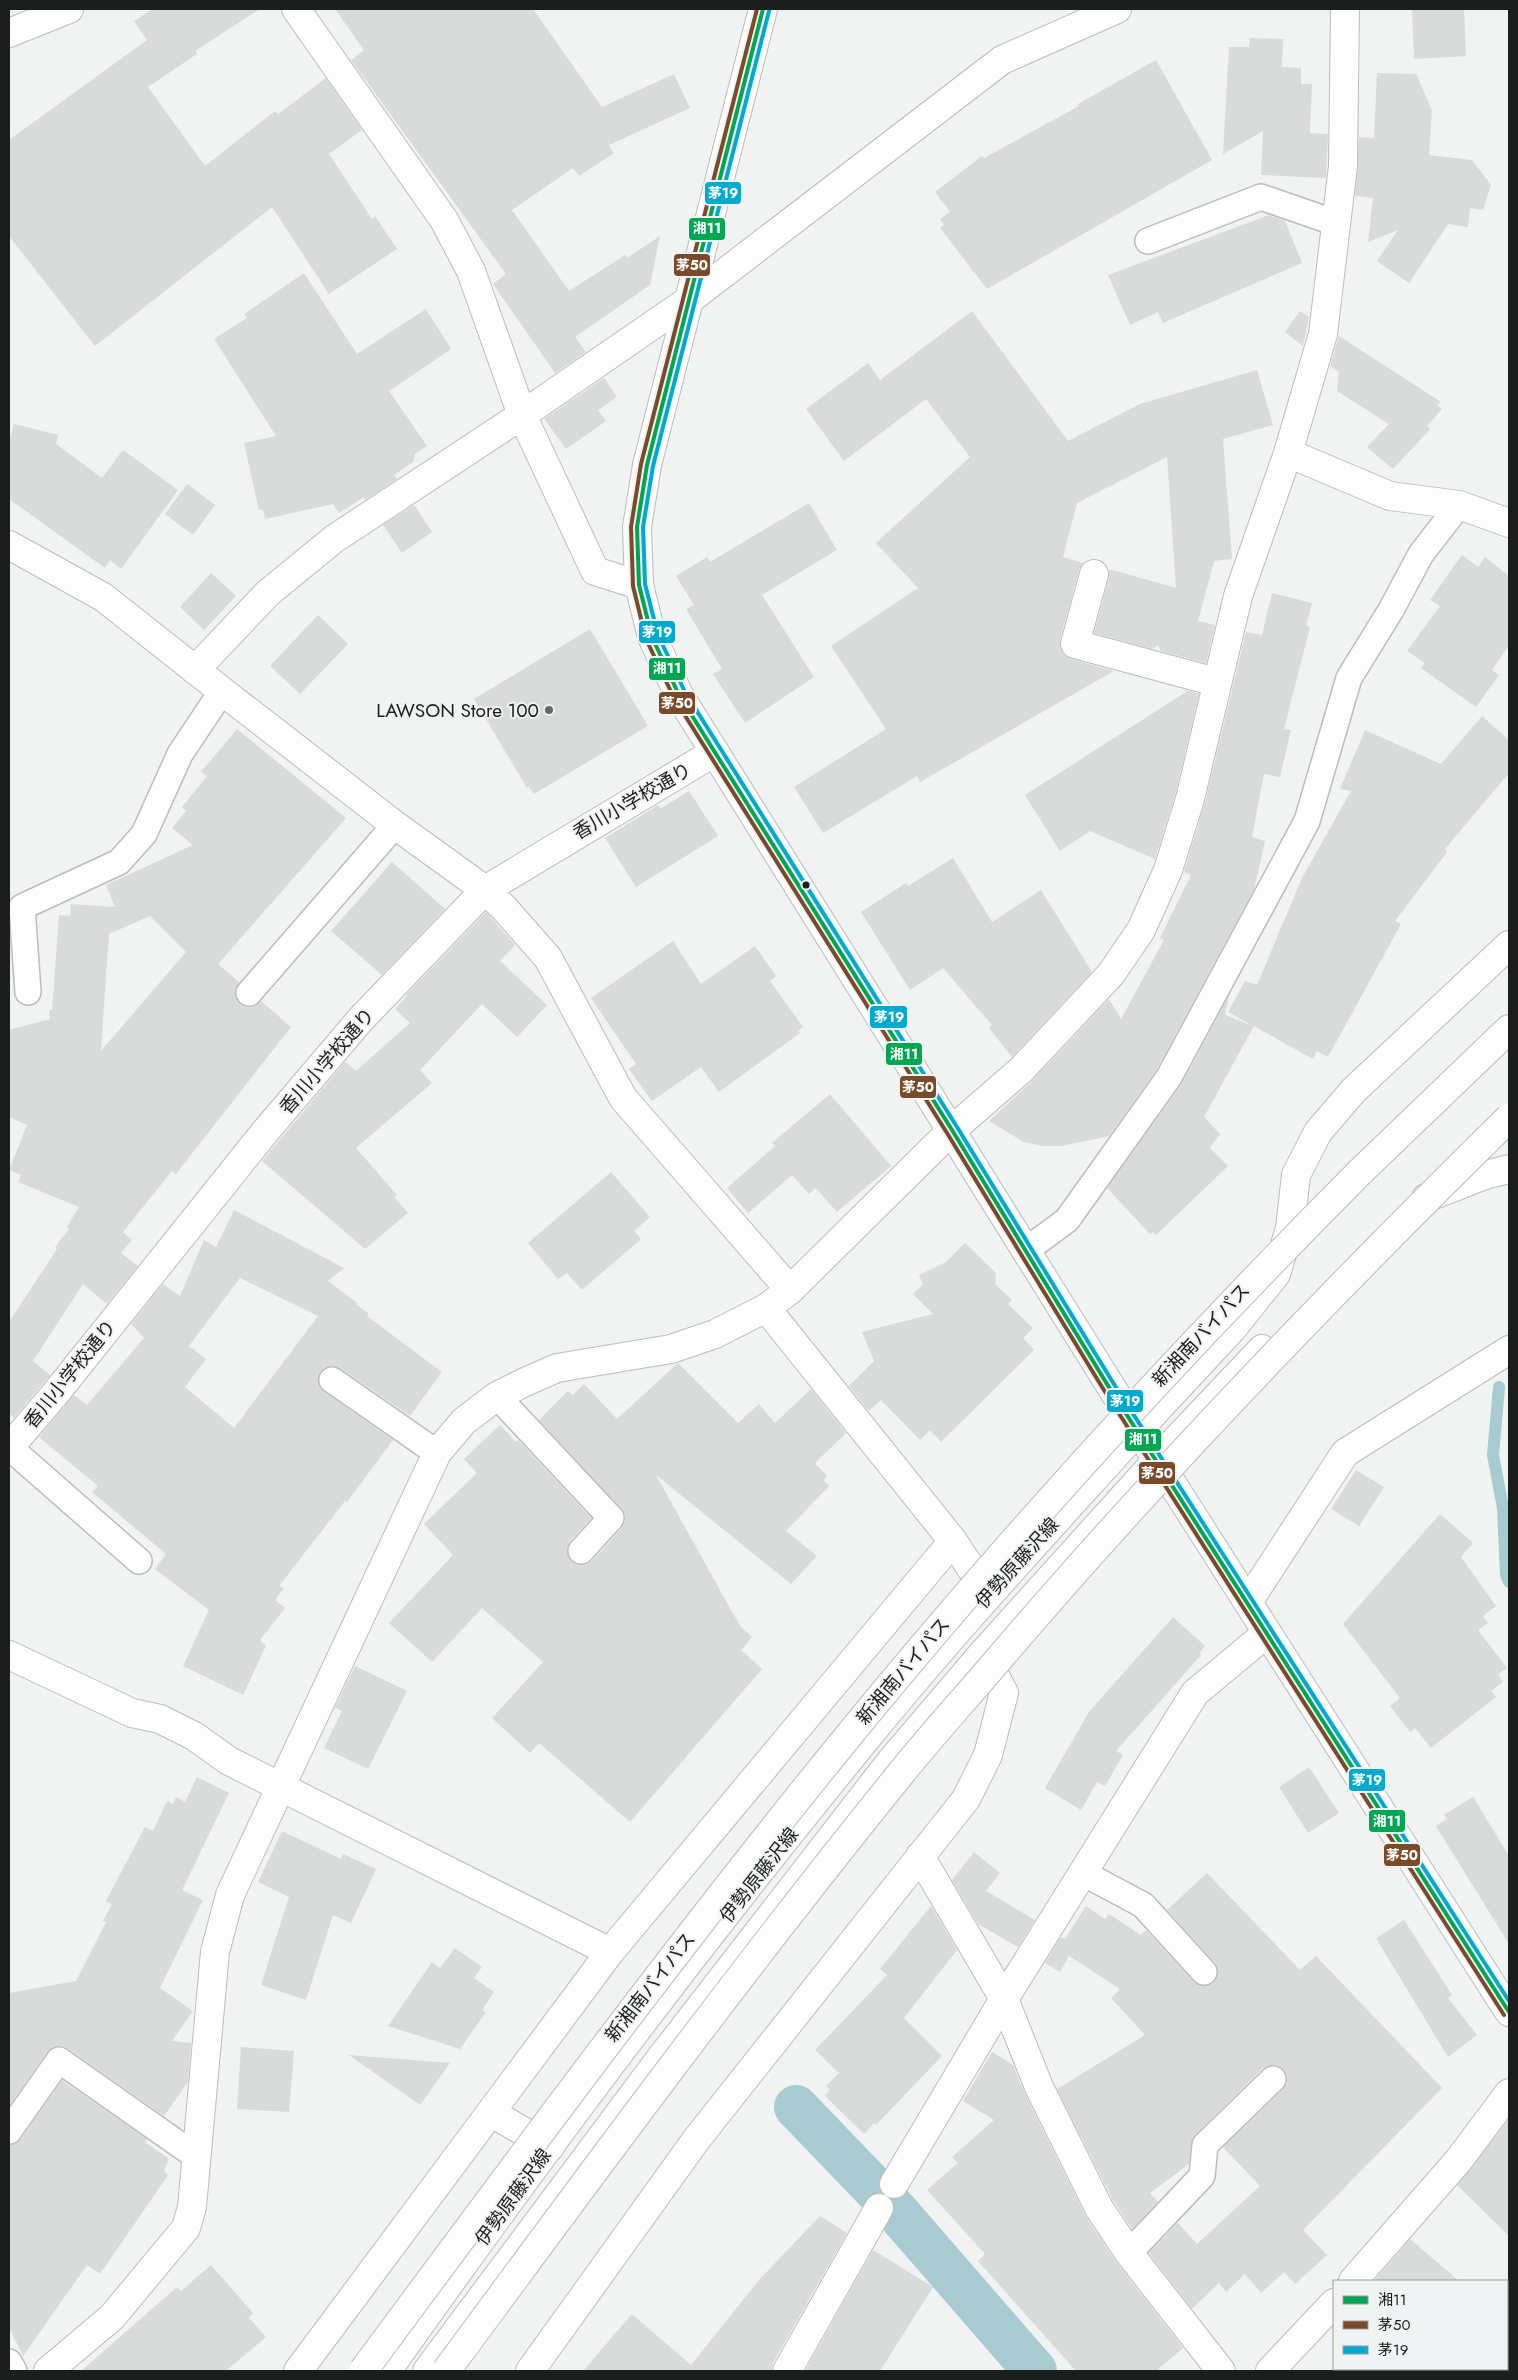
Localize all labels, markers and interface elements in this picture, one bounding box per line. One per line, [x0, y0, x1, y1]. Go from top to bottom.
line badge: 茅19 [704, 181, 742, 205]
text: 茅19 [708, 183, 738, 203]
line badge: 湘11 [688, 217, 726, 241]
text: 湘11 [693, 218, 721, 238]
line badge: 茅50 [673, 253, 711, 277]
text: 茅50 [676, 255, 708, 275]
line badge: 茅19 [638, 620, 676, 644]
text: 茅19 [642, 622, 672, 642]
line badge: 湘11 [648, 657, 686, 681]
text: 湘11 [653, 658, 681, 678]
line badge: 茅50 [658, 691, 696, 715]
text: 茅50 [661, 693, 693, 713]
place label: LAWSON Store 100 [376, 697, 539, 724]
marker: LAWSON Store 100 [543, 704, 555, 716]
street label: 香川小学校通り [568, 756, 696, 846]
unlabelled marker [801, 880, 811, 890]
street label: 香川小学校通り [273, 1002, 381, 1120]
line badge: 茅19 [869, 1005, 908, 1029]
text: 茅19 [874, 1007, 904, 1027]
line badge: 湘11 [885, 1042, 923, 1066]
text: 湘11 [890, 1044, 918, 1064]
line badge: 茅50 [899, 1075, 937, 1099]
text: 茅50 [902, 1077, 934, 1097]
street label: 新湘南バイパス [1146, 1277, 1256, 1393]
street label: 香川小学校通り [18, 1314, 122, 1434]
line badge: 茅19 [1106, 1389, 1144, 1413]
text: 茅19 [1110, 1391, 1140, 1411]
line badge: 湘11 [1124, 1428, 1162, 1452]
text: 湘11 [1129, 1429, 1157, 1449]
line badge: 茅50 [1138, 1461, 1176, 1485]
text: 茅50 [1141, 1463, 1173, 1483]
street label: 伊勢原藤沢線 [969, 1512, 1065, 1614]
street label: 新湘南バイパス [850, 1612, 956, 1730]
line badge: 茅19 [1348, 1768, 1386, 1792]
text: 茅19 [1352, 1770, 1382, 1790]
line badge: 湘11 [1368, 1809, 1406, 1833]
text: 湘11 [1373, 1811, 1401, 1831]
street label: 伊勢原藤沢線 [713, 1822, 805, 1928]
line badge: 茅50 [1383, 1843, 1421, 1867]
text: 茅50 [1386, 1845, 1418, 1865]
street label: 新湘南バイパス [599, 1926, 701, 2048]
street label: 伊勢原藤沢線 [469, 2143, 557, 2251]
legend [1333, 2280, 1508, 2370]
text: 湘11 [1378, 2289, 1407, 2311]
text: 茅50 [1378, 2314, 1410, 2336]
text: 茅19 [1378, 2339, 1408, 2361]

